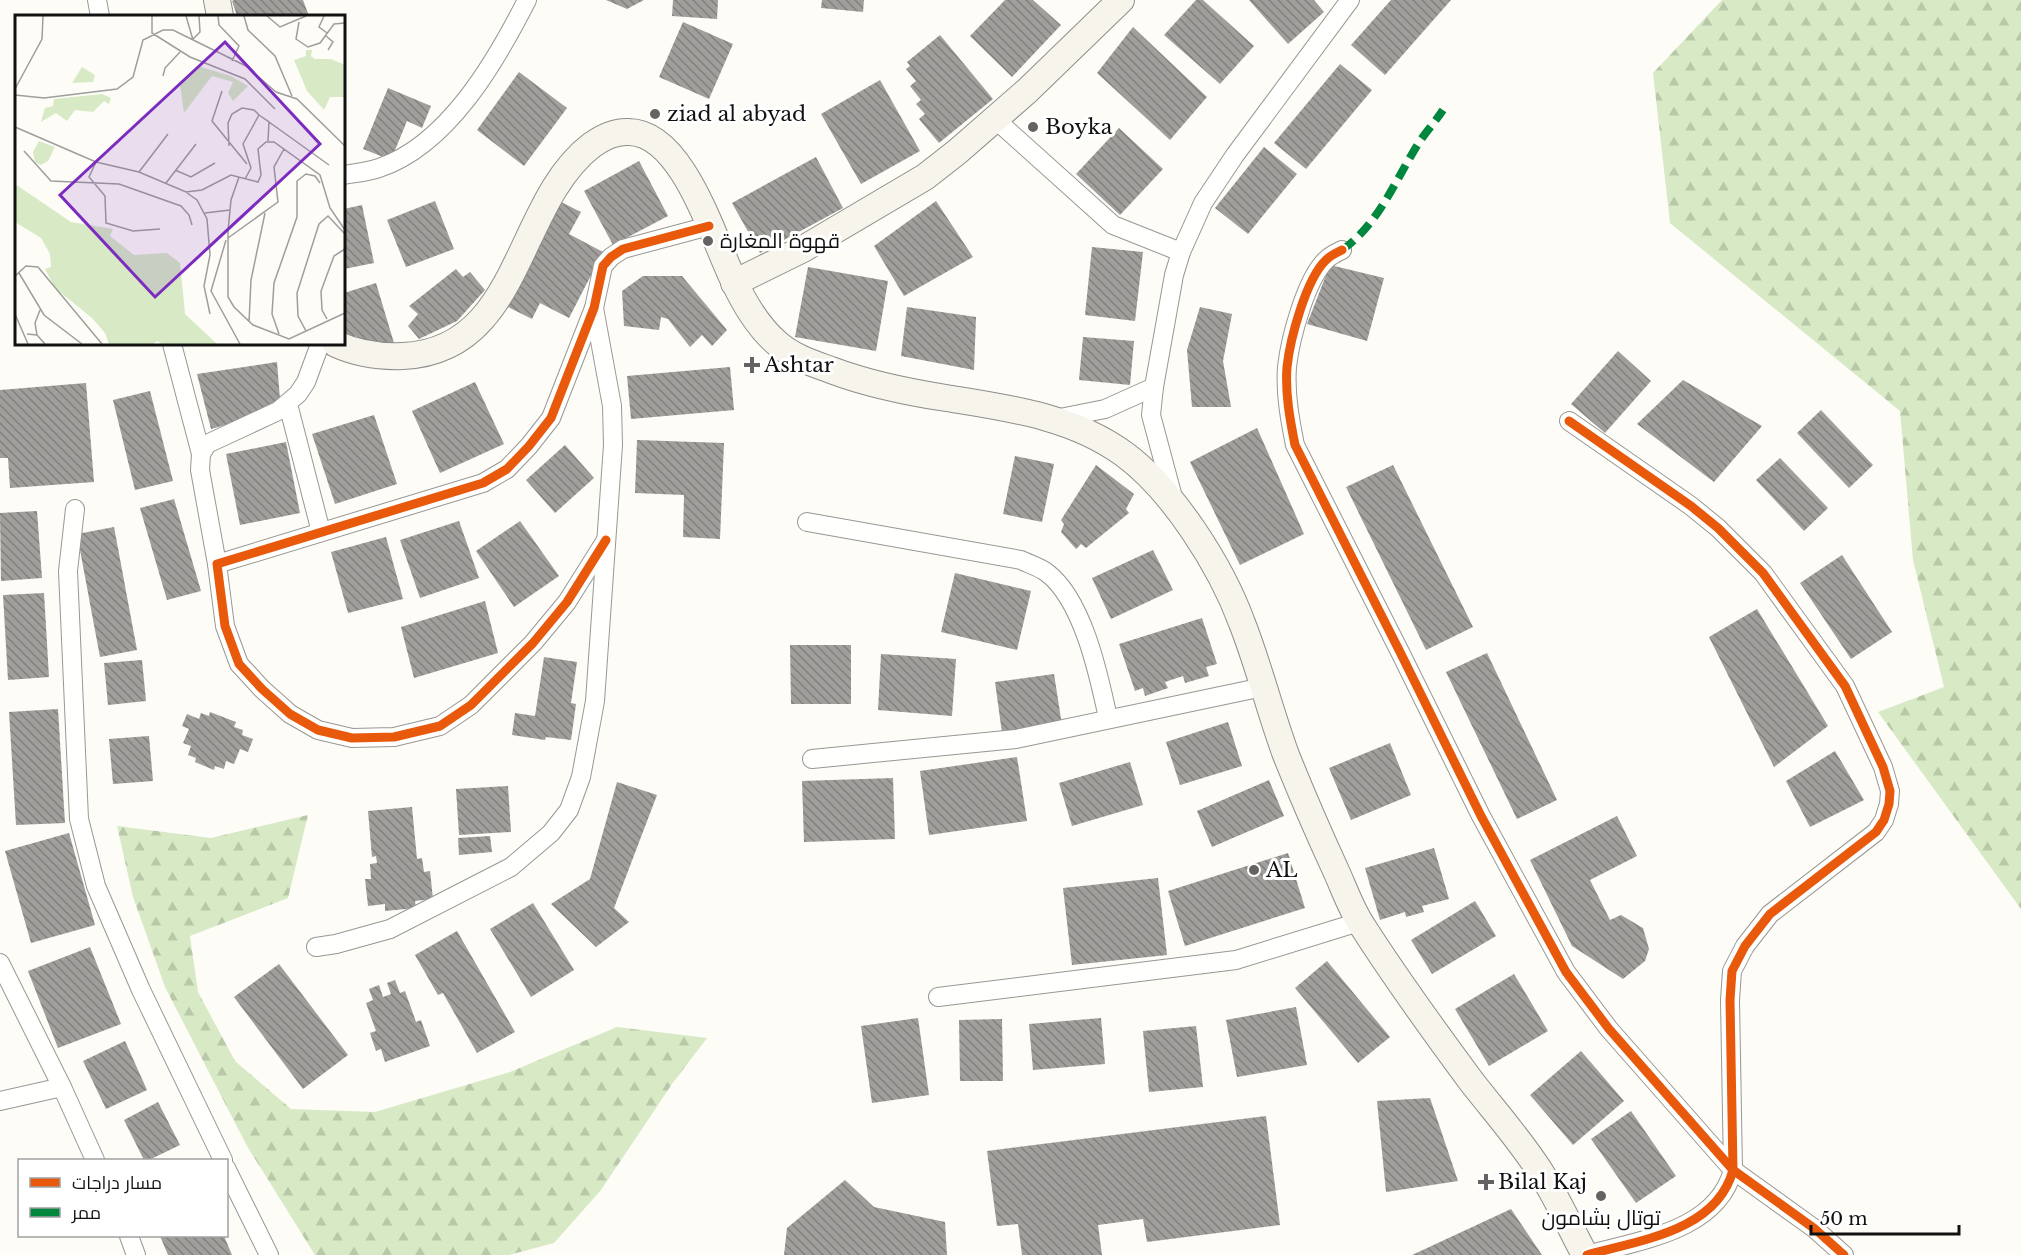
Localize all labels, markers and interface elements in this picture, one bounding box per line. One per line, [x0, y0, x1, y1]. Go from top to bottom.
inset map [15, 15, 345, 345]
place label: ziad al abyad [667, 101, 806, 127]
marker: ziad al abyad [648, 107, 662, 121]
place label: Boyka [1045, 114, 1113, 140]
marker: Boyka [1026, 120, 1040, 134]
place label: قهوة المغارة [720, 228, 840, 254]
marker: قهوة المغارة [701, 234, 715, 248]
place label: Ashtar [763, 352, 834, 378]
marker: Ashtar [745, 358, 759, 372]
place label: AL [1265, 857, 1297, 883]
marker: AL [1247, 863, 1261, 877]
legend [18, 1159, 228, 1237]
place label: Bilal Kaj [1498, 1169, 1587, 1195]
text: مسار دراجات [72, 1172, 162, 1194]
marker: Bilal Kaj [1479, 1175, 1493, 1189]
marker: توتال بشامون [1594, 1189, 1608, 1203]
scale bar [1811, 1198, 1960, 1236]
text: ممر [71, 1202, 101, 1224]
place label: توتال بشامون [1541, 1205, 1661, 1231]
text: 50 m [1820, 1208, 1868, 1230]

